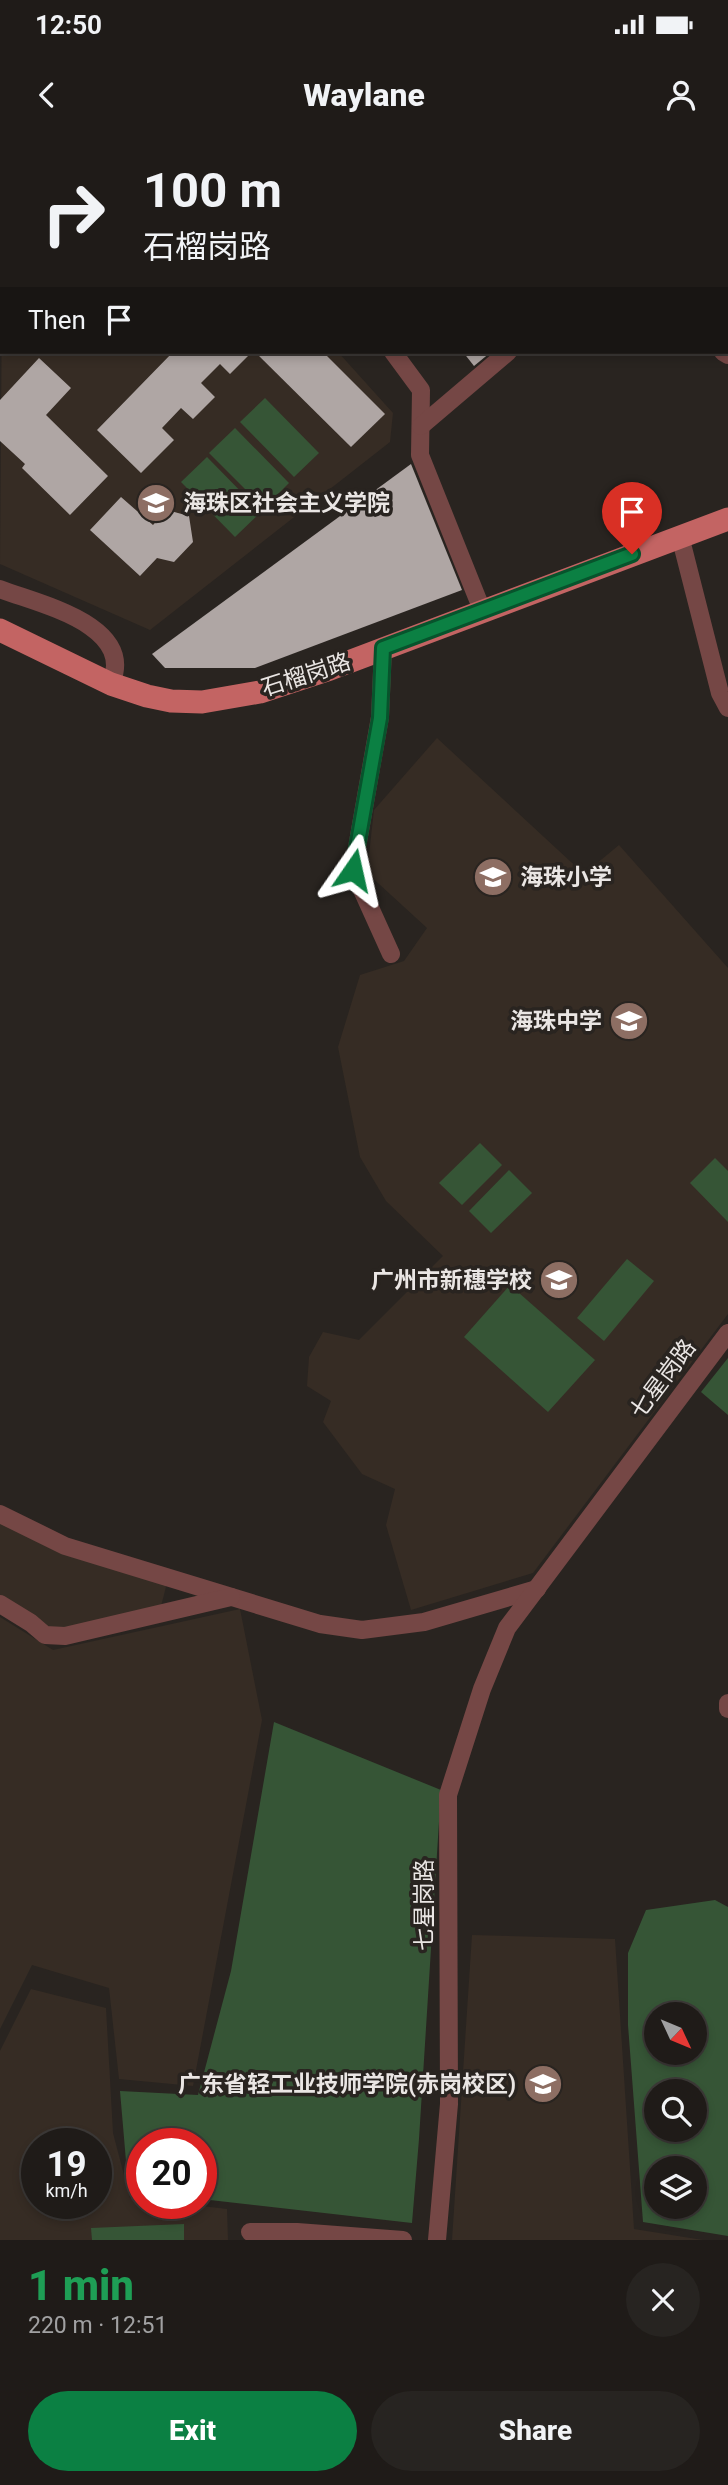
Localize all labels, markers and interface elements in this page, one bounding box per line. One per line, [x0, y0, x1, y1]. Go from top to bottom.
text: 12:50 [35, 10, 102, 40]
icon: back [28, 76, 66, 114]
text: Waylane [303, 76, 425, 114]
icon: person [662, 76, 700, 114]
text: 100 m [143, 162, 282, 219]
icon: right [28, 168, 119, 259]
text: 石榴岗路 [143, 228, 271, 266]
icon: arrive [100, 301, 138, 339]
text: Then [28, 305, 86, 335]
school or university icon: 海珠区社会主义学院 [135, 482, 177, 524]
pin [602, 482, 662, 554]
place label: 海珠区社会主义学院 [183, 490, 390, 517]
icon: arrive [613, 493, 651, 531]
street label: 石榴岗路 [258, 648, 354, 702]
position arrow [316, 833, 390, 907]
school or university icon: 海珠小学 [472, 856, 514, 898]
place label: 海珠小学 [520, 864, 612, 891]
school or university icon: 海珠中学 [608, 1000, 650, 1042]
place label: 海珠中学 [510, 1008, 602, 1035]
school or university icon: 广州市新穗学校 [538, 1259, 580, 1301]
place label: 广州市新穗学校 [371, 1267, 532, 1294]
street label: 七星岗路 [625, 1334, 701, 1424]
street label: 七星岗路 [411, 1859, 438, 1951]
north arrow [644, 2002, 707, 2065]
map controls [644, 2002, 707, 2219]
school or university icon: 广东省轻工业技师学院(赤岗校区) [522, 2063, 564, 2105]
place label: 广东省轻工业技师学院(赤岗校区) [178, 2071, 516, 2098]
button: search [644, 2079, 707, 2142]
speed limit sign: 20 [126, 2128, 217, 2219]
text: 19 [46, 2144, 87, 2185]
button: layers [644, 2156, 707, 2219]
text: km/h [45, 2180, 88, 2201]
text: 1 min [28, 2261, 134, 2310]
button: close [626, 2263, 700, 2337]
text: 220 m · 12:51 [28, 2312, 167, 2339]
button: Exit [28, 2391, 357, 2471]
button: Share [371, 2391, 700, 2471]

